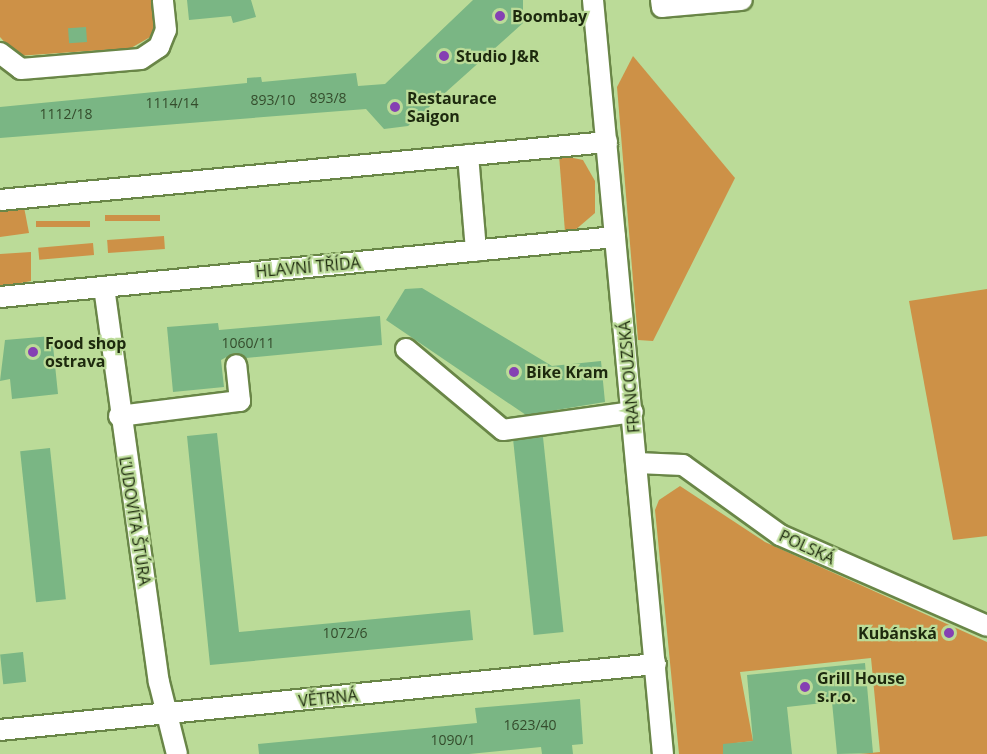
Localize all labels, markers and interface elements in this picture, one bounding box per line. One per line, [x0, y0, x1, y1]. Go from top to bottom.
place label: Boombay [512, 6, 587, 26]
marker: Boombay [493, 9, 507, 23]
place label: Studio J&R [456, 46, 539, 66]
marker: Studio J&R [437, 49, 451, 63]
place label: Restaurace Saigon [407, 88, 497, 126]
house number: 893/8 [309, 90, 347, 106]
house number: 893/10 [250, 92, 296, 108]
house number: 1114/14 [145, 95, 199, 111]
marker: Restaurace Saigon [388, 100, 402, 114]
house number: 1112/18 [39, 106, 93, 122]
street label: HLAVNÍ TŘÍDA [255, 253, 361, 281]
street label: FRANCOUZSKÁ [615, 320, 643, 434]
place label: Food shop ostrava [45, 333, 126, 371]
house number: 1060/11 [221, 335, 275, 351]
marker: Food shop ostrava [26, 345, 40, 359]
place label: Bike Kram [526, 362, 608, 382]
marker: Bike Kram [507, 365, 521, 379]
street label: ĽUDOVÍTA ŠTÚRA [115, 455, 155, 587]
street label: POLSKÁ [776, 526, 838, 568]
place label: Kubánská [858, 623, 937, 643]
house number: 1072/6 [322, 625, 368, 641]
marker: Kubánská [942, 626, 956, 640]
place label: Grill House s.r.o. [817, 668, 905, 706]
marker: Grill House s.r.o. [798, 680, 812, 694]
street label: VĚTRNÁ [298, 685, 358, 711]
house number: 1623/40 [503, 717, 557, 733]
house number: 1090/1 [430, 732, 476, 748]

